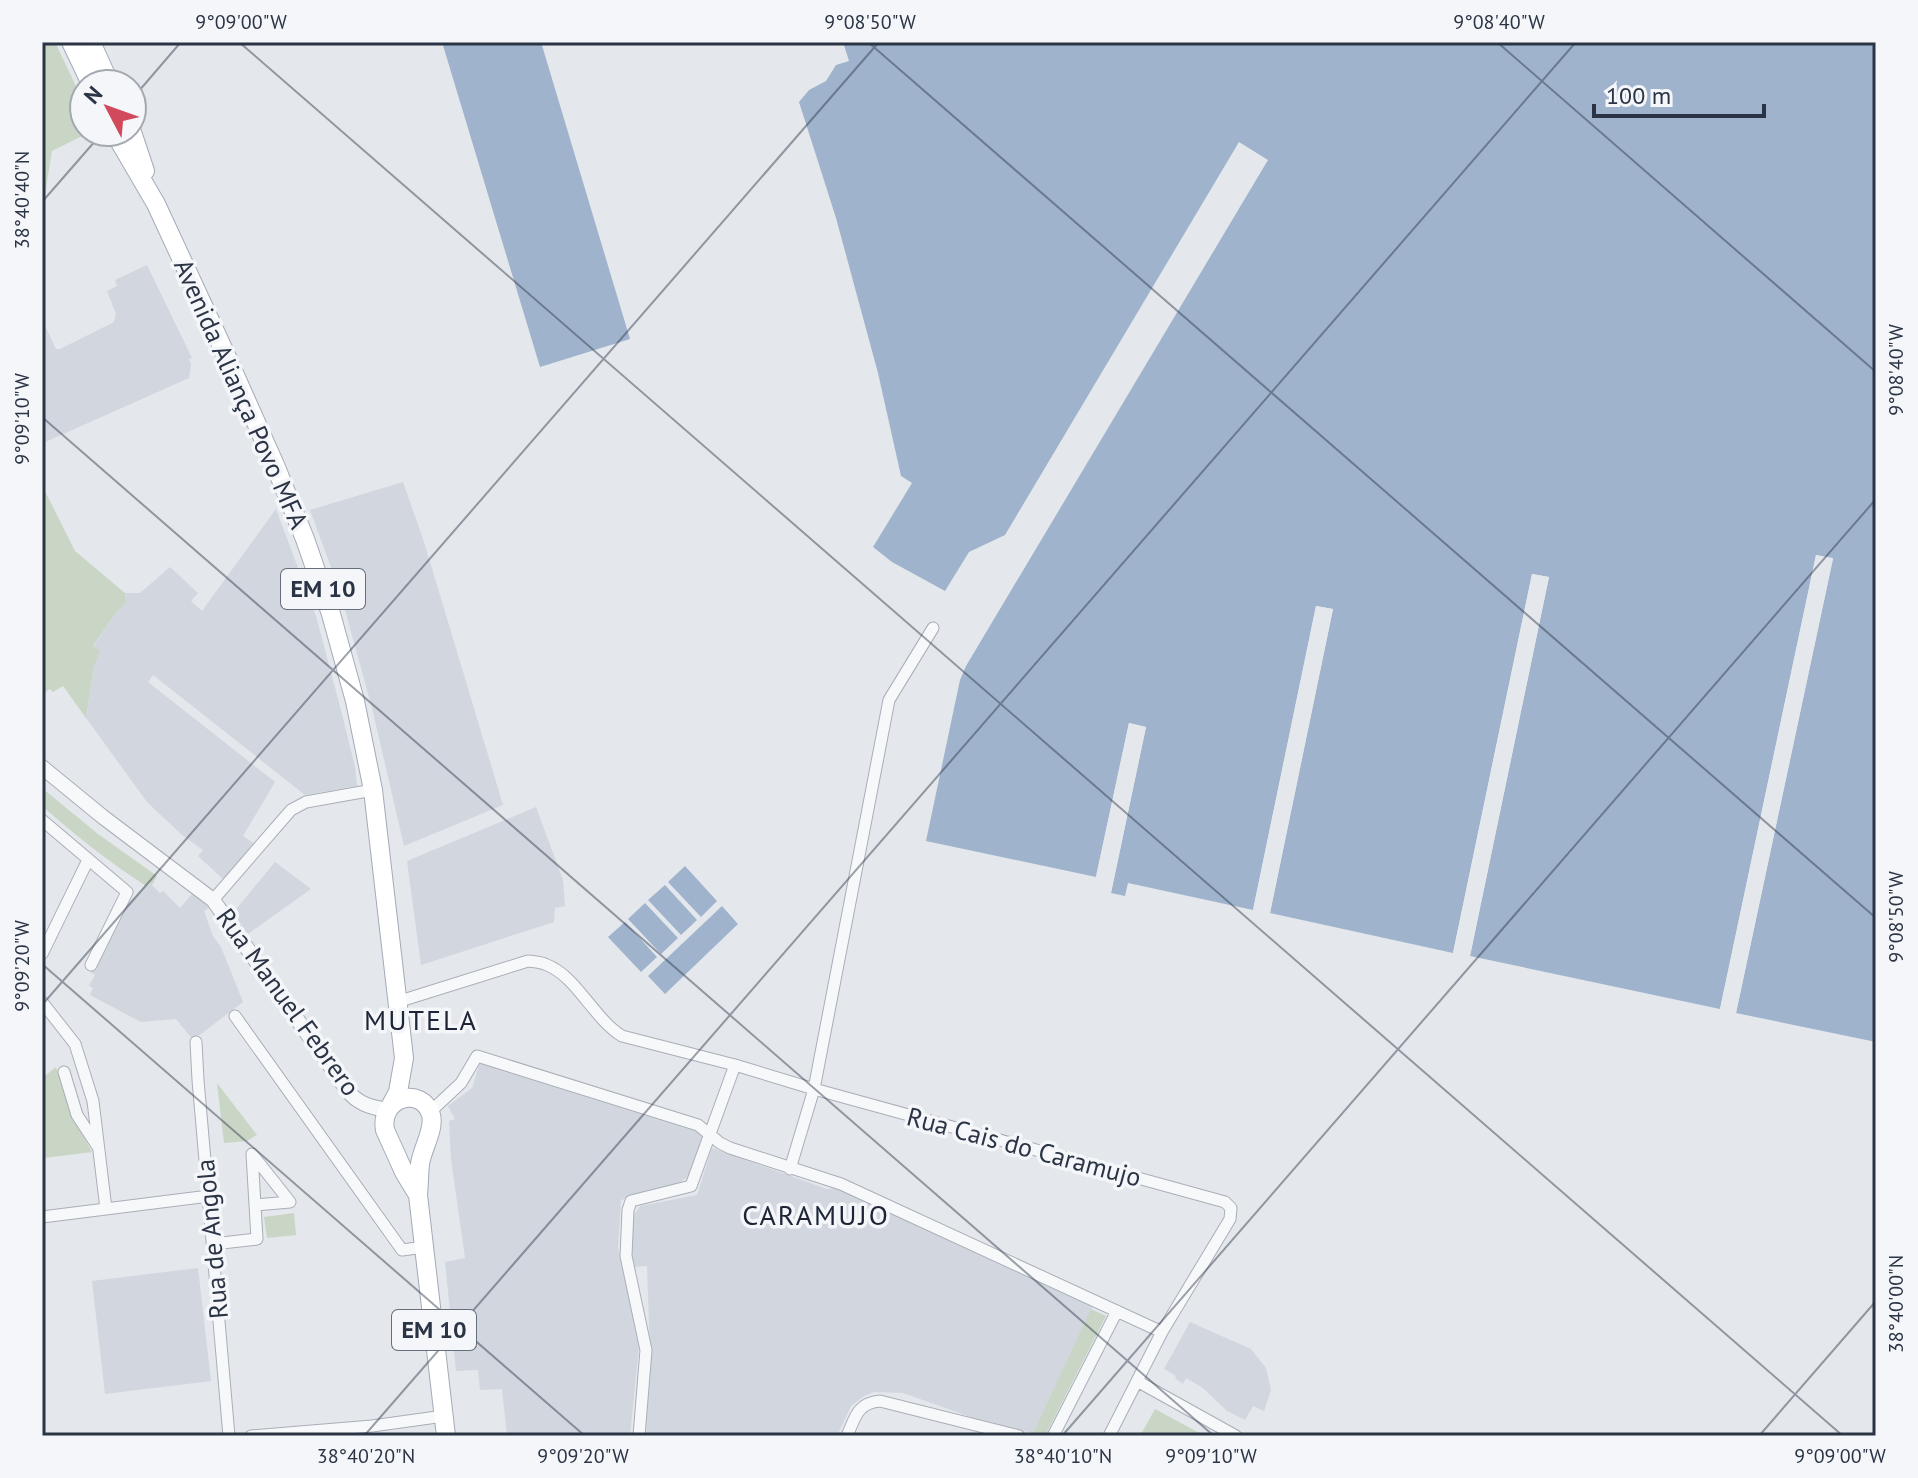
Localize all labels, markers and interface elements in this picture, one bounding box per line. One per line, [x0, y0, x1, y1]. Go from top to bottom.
text: 9°09'00"W [195, 9, 287, 35]
text: 9°08'50"W [824, 9, 916, 35]
text: 9°08'40"W [1453, 9, 1545, 35]
north arrow [68, 68, 148, 148]
scale bar [1594, 68, 1764, 118]
text: N [78, 80, 108, 110]
text: 100 m [1606, 80, 1671, 111]
text: 38°40'40"N [9, 151, 35, 249]
street label: Avenida Aliança Povo MFA [167, 254, 316, 534]
text: 9°08'40"W [1883, 324, 1909, 416]
text: 9°09'10"W [9, 373, 35, 465]
road number: EM 10 [281, 569, 365, 609]
text: 9°08'50"W [1883, 871, 1909, 963]
street label: Rua Manuel Febrero [209, 901, 368, 1102]
text: 9°09'20"W [9, 920, 35, 1012]
district label: MUTELA [364, 1001, 478, 1038]
street label: Rua Cais do Caramujo [903, 1099, 1145, 1194]
street label: Rua de Angola [188, 1158, 235, 1320]
district label: CARAMUJO [742, 1196, 890, 1233]
text: 38°40'00"N [1883, 1255, 1909, 1353]
road number: EM 10 [392, 1310, 476, 1350]
text: 38°40'20"N [317, 1443, 415, 1469]
text: 9°09'20"W [537, 1443, 629, 1469]
text: 38°40'10"N [1014, 1443, 1112, 1469]
text: 9°09'10"W [1165, 1443, 1257, 1469]
text: 9°09'00"W [1794, 1443, 1886, 1469]

